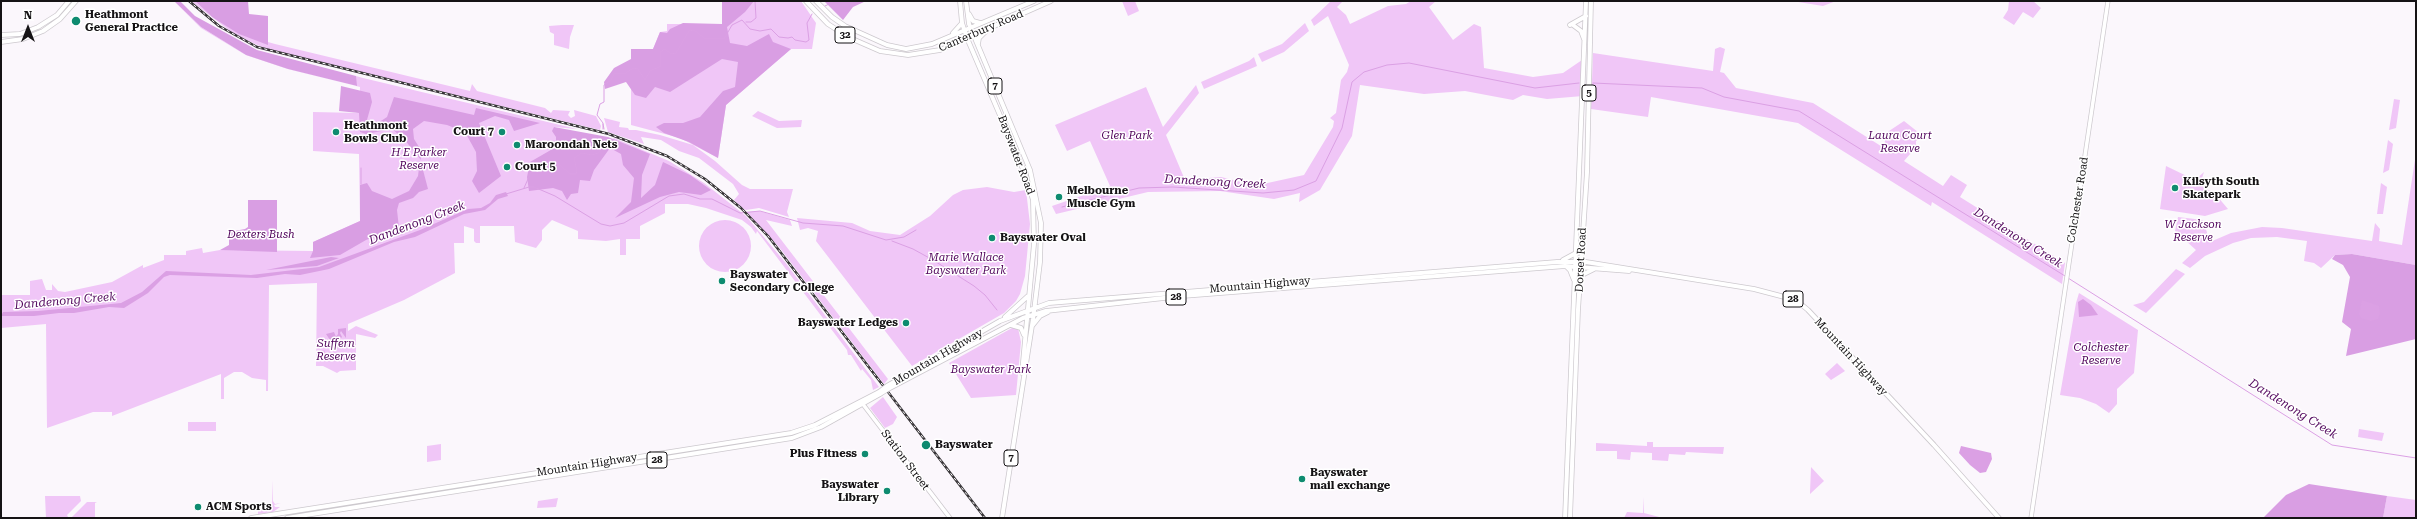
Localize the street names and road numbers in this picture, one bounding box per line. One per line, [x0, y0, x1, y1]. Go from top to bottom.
street label: Canterbury Road [937, 7, 1025, 55]
road number: 32 [835, 27, 855, 43]
road number: 7 [988, 78, 1002, 94]
road number: 5 [1582, 85, 1596, 101]
street label: Bayswater Road [995, 114, 1037, 196]
street label: Colchester Road [2065, 156, 2091, 244]
street label: Dorset Road [1573, 227, 1589, 293]
street label: Mountain Highway [1209, 274, 1311, 296]
road number: 28 [1166, 289, 1186, 305]
road number: 28 [1783, 291, 1803, 307]
street label: Mountain Highway [1812, 315, 1890, 399]
street label: Mountain Highway [891, 326, 985, 388]
street label: Station Street [878, 427, 932, 493]
road number: 7 [1004, 450, 1018, 466]
street label: Mountain Highway [536, 451, 638, 479]
road number: 28 [647, 452, 667, 468]

